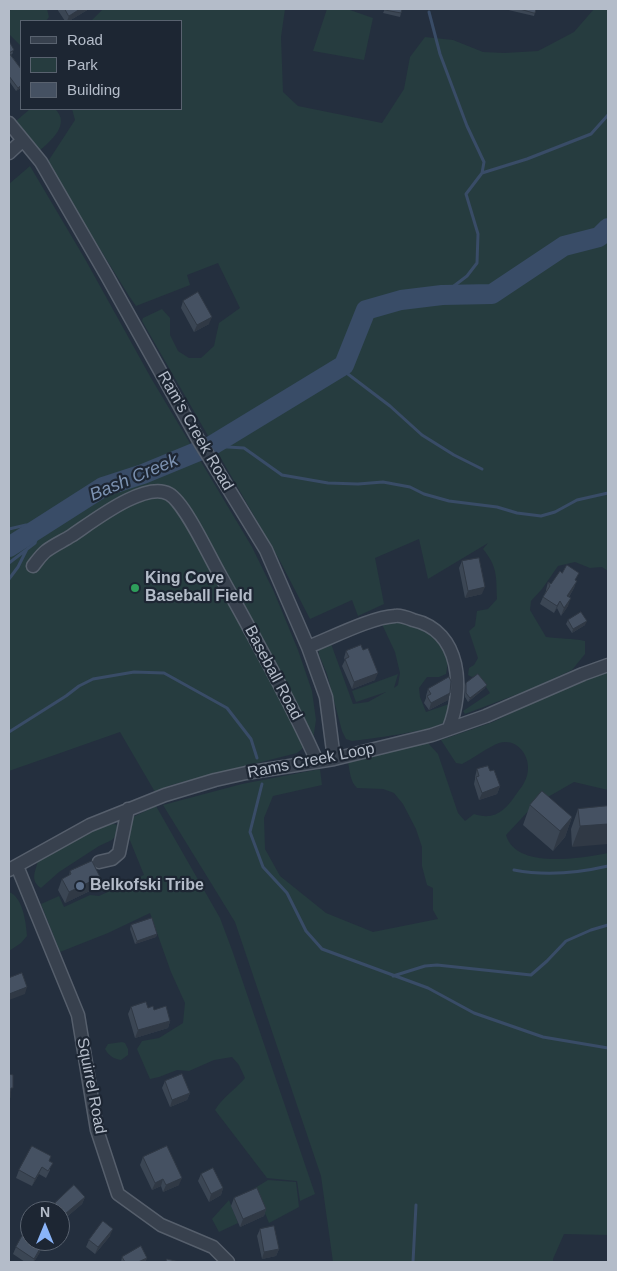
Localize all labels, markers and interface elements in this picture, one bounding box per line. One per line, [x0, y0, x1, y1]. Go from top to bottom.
legend [20, 20, 182, 110]
text: Road [67, 31, 103, 48]
text: Park [67, 56, 98, 73]
text: Building [67, 81, 120, 98]
street label: Ram's Creek Road [153, 368, 237, 494]
water label: Bash Creek [86, 450, 182, 506]
place label: King Cove Baseball Field [145, 569, 253, 607]
marker: King Cove Baseball Field [129, 582, 141, 594]
street label: Baseball Road [240, 623, 306, 723]
street label: Rams Creek Loop [246, 739, 376, 783]
place label: Belkofski Tribe [90, 876, 204, 896]
marker: Belkofski Tribe [74, 880, 86, 892]
street label: Squirrel Road [72, 1036, 110, 1136]
north arrow [20, 1201, 70, 1251]
text: N [40, 1204, 50, 1220]

